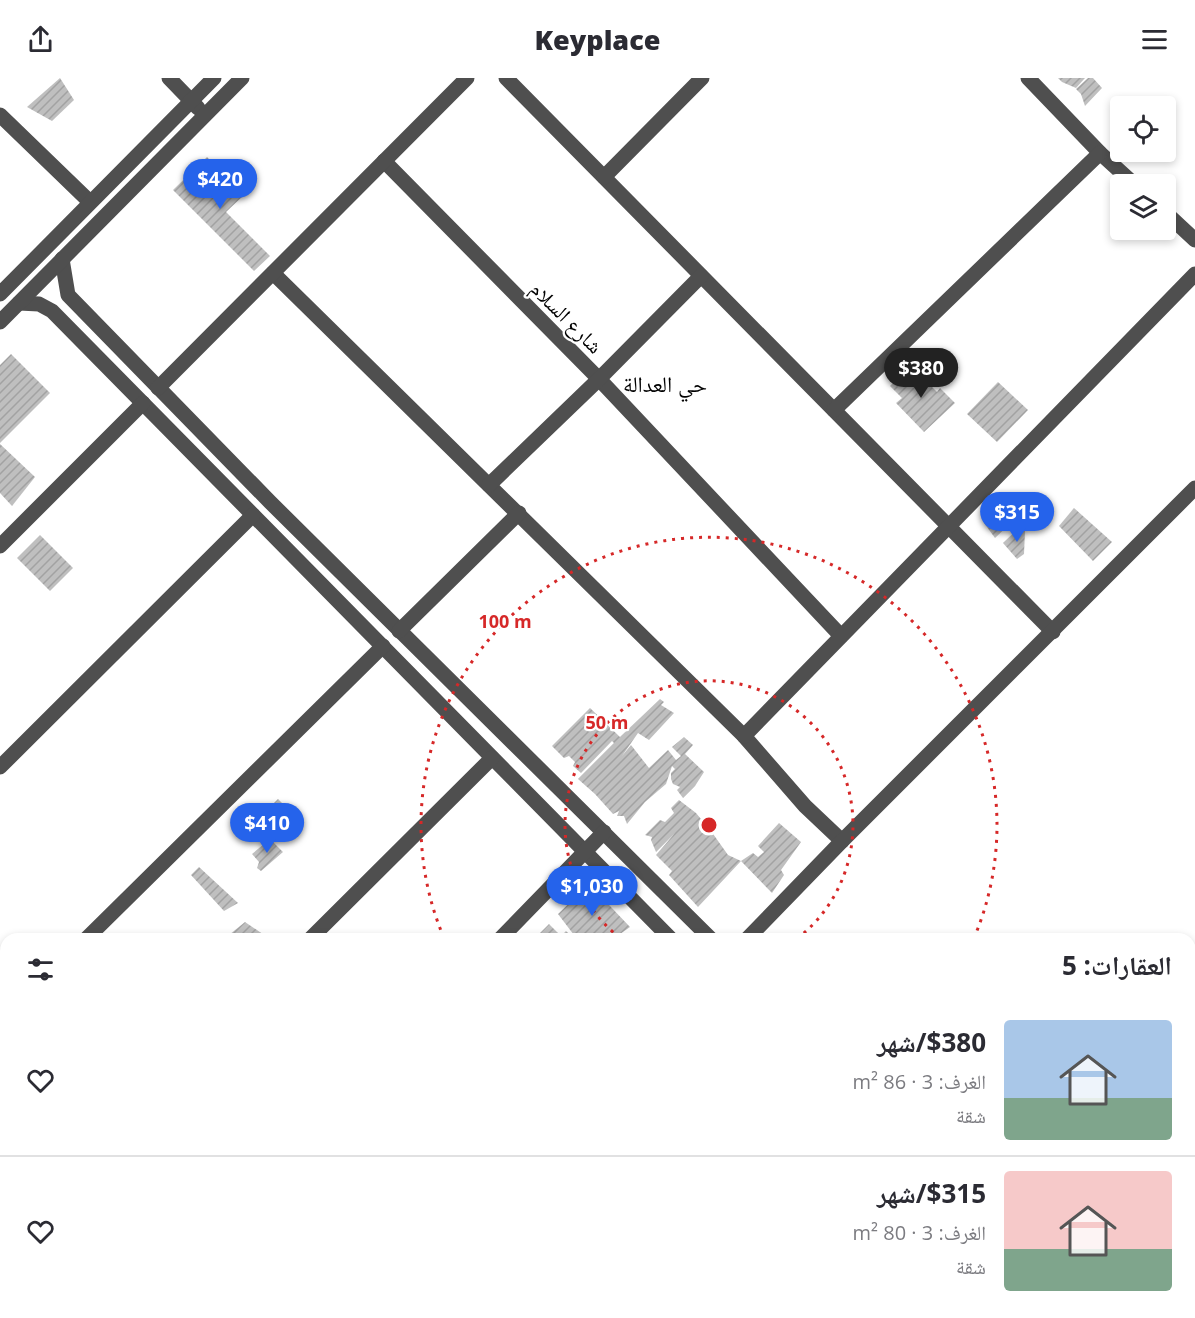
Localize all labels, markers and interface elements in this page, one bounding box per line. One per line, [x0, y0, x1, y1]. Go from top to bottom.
text: Keyplace [535, 21, 660, 58]
icon: share [24, 23, 57, 56]
icon: menu [1138, 23, 1171, 56]
map controls [1110, 96, 1176, 240]
button: locate [1110, 96, 1176, 162]
pin: $420 [184, 159, 256, 210]
text: $420 [197, 165, 243, 192]
button: layers [1110, 174, 1176, 240]
street label: شارع السلام [524, 275, 609, 360]
pin: $380 [885, 348, 957, 399]
text: $380 [898, 354, 944, 381]
district label: حي العدالة [623, 368, 707, 402]
pin: $315 [981, 492, 1053, 543]
text: $315 [994, 498, 1040, 525]
text: 100 m [478, 609, 532, 633]
text: 50 m [586, 710, 628, 734]
pin: $410 [231, 803, 303, 854]
text: $410 [244, 809, 290, 836]
centre of rings [699, 815, 719, 835]
pin: $1,030 [543, 866, 641, 917]
text: $1,030 [561, 872, 623, 899]
text: العقارات: 5 [1062, 947, 1172, 983]
icon: filters [24, 953, 57, 986]
text: $380/شهر [877, 1024, 986, 1060]
icon: home [1052, 1044, 1124, 1116]
icon: heart [24, 1064, 57, 1097]
text: الغرف: 3 · 86 m² [853, 1068, 986, 1095]
text: شقة [956, 1102, 986, 1129]
text: $315/شهر [877, 1175, 986, 1211]
icon: home [1052, 1195, 1124, 1267]
icon: heart [24, 1215, 57, 1248]
text: الغرف: 3 · 80 m² [853, 1219, 986, 1246]
text: شقة [956, 1253, 986, 1280]

